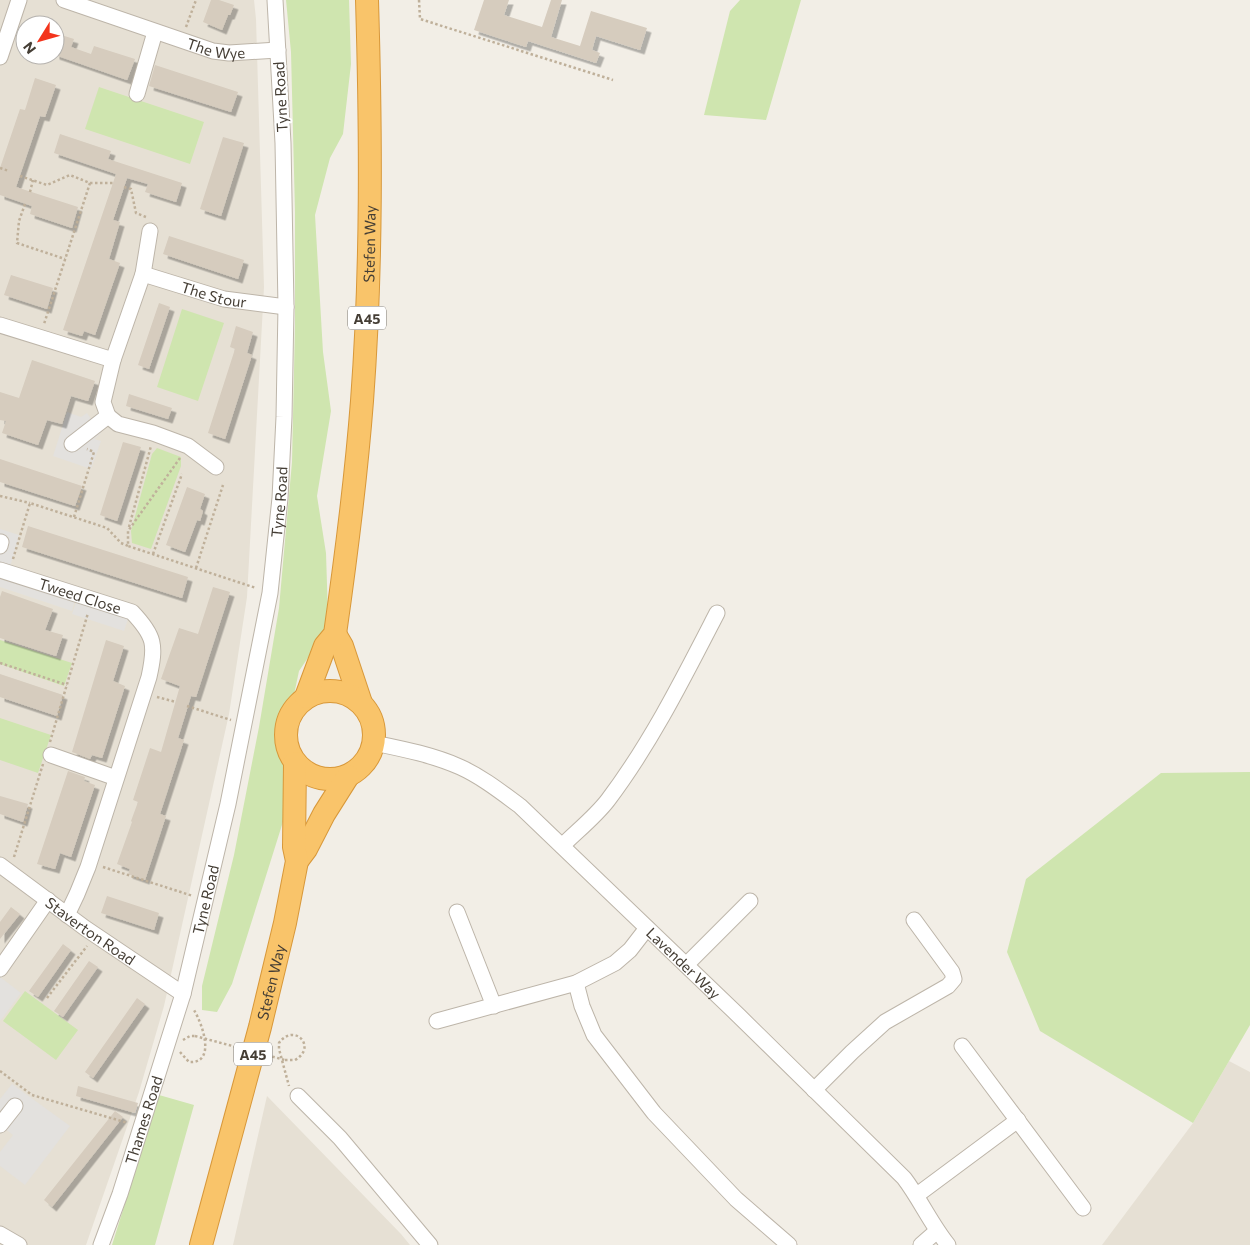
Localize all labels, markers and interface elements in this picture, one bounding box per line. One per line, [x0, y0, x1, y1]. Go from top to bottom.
north arrow [15, 15, 65, 65]
street label: The Wye [184, 34, 246, 62]
text: N [19, 39, 39, 57]
street label: Tyne Road [269, 61, 291, 133]
street label: Stefen Way [359, 205, 379, 283]
street label: The Stour [179, 277, 248, 311]
road number: A45 [348, 306, 386, 330]
street label: Tyne Road [267, 466, 291, 538]
street label: Tweed Close [37, 574, 124, 617]
street label: Tyne Road [188, 863, 222, 936]
street label: Staverton Road [42, 893, 139, 968]
street label: Lavender Way [643, 923, 725, 1003]
street label: Stefen Way [253, 942, 289, 1022]
road number: A45 [234, 1042, 272, 1066]
street label: Thames Road [121, 1073, 166, 1167]

